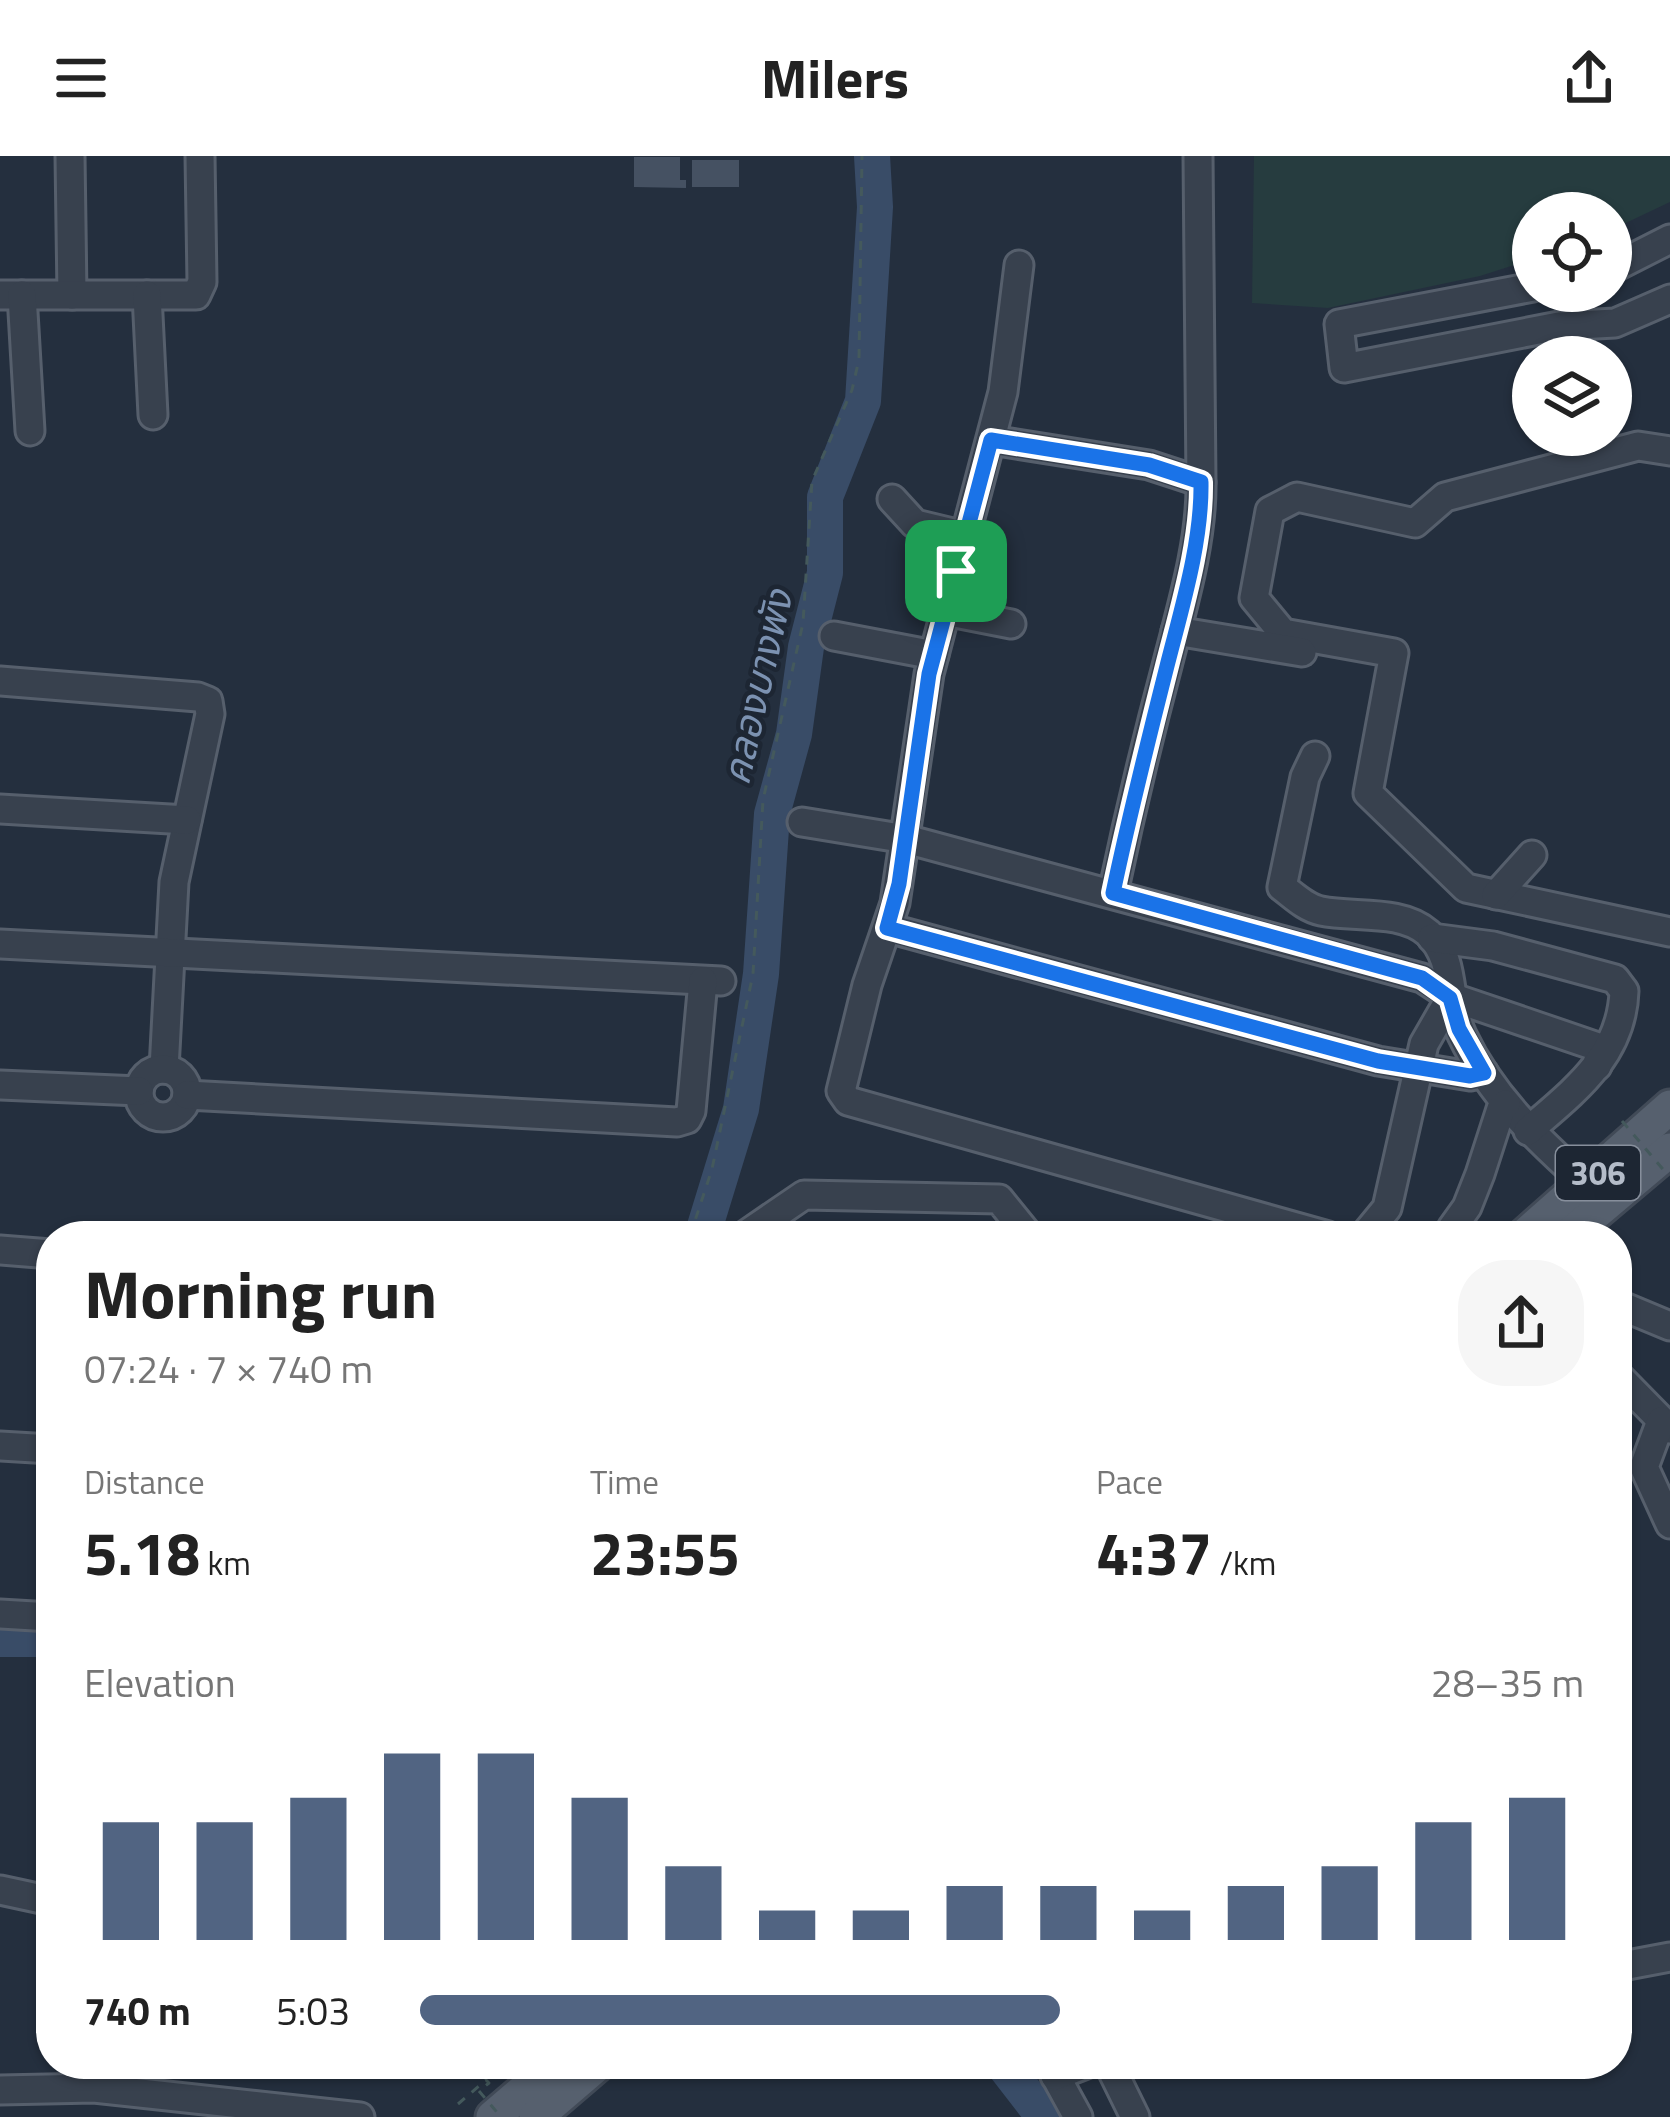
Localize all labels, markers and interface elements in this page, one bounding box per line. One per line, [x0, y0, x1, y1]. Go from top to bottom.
text: Milers [761, 37, 909, 119]
icon: menu [48, 45, 114, 111]
icon: share [1556, 45, 1622, 111]
map controls [1512, 192, 1632, 456]
button: locate [1512, 192, 1632, 312]
button: layers [1512, 336, 1632, 456]
pin [905, 520, 1007, 622]
icon: arrive [923, 538, 989, 604]
water label: คลองบางพัง [706, 582, 808, 790]
road number: 306 [1556, 1146, 1640, 1200]
text: Morning run [84, 1243, 437, 1344]
button: share [1458, 1260, 1584, 1386]
text: 07:24 · 7 × 740 m [84, 1339, 373, 1398]
text: Distance [84, 1457, 205, 1507]
text: Time [590, 1457, 659, 1507]
text: Pace [1096, 1457, 1163, 1507]
text: 5.18 [84, 1507, 200, 1598]
text: 23:55 [590, 1507, 740, 1598]
text: 4:37 [1096, 1507, 1212, 1598]
text: km [200, 1538, 251, 1588]
text: /km [1212, 1538, 1276, 1588]
text: Elevation [84, 1653, 236, 1712]
text: 28–35 m [1431, 1653, 1584, 1712]
text: 740 m [84, 1981, 191, 2040]
text: 5:03 [276, 1981, 350, 2040]

